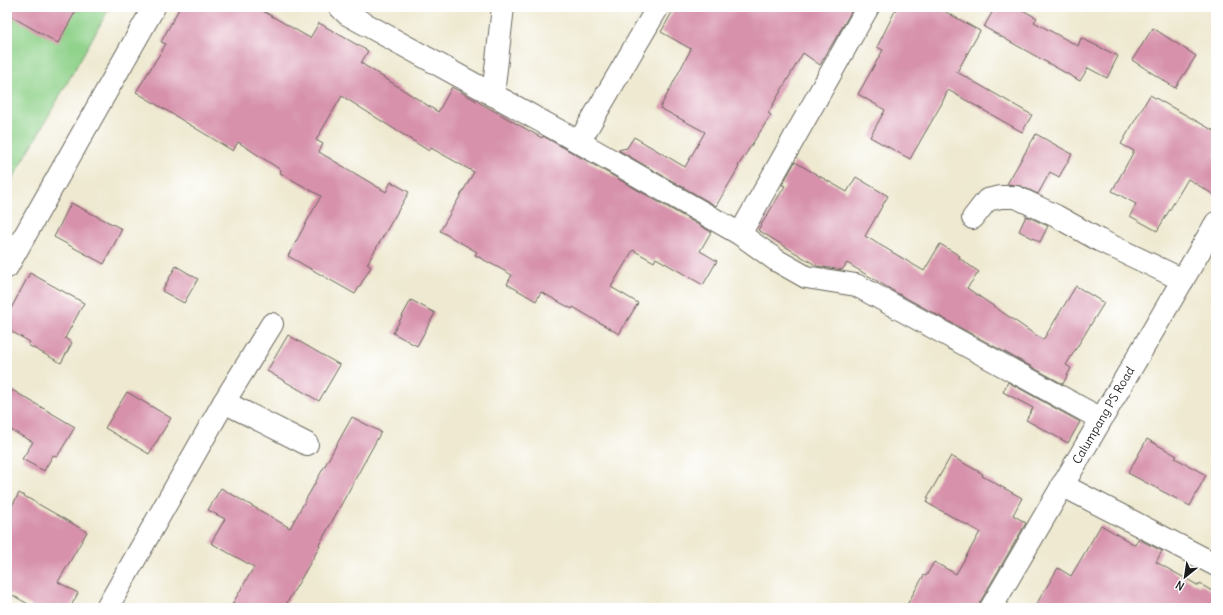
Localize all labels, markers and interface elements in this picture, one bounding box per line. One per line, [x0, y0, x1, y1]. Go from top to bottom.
street label: Calumpang PS Road [1069, 364, 1137, 467]
north arrow [1165, 557, 1205, 597]
text: N [1173, 578, 1187, 594]

